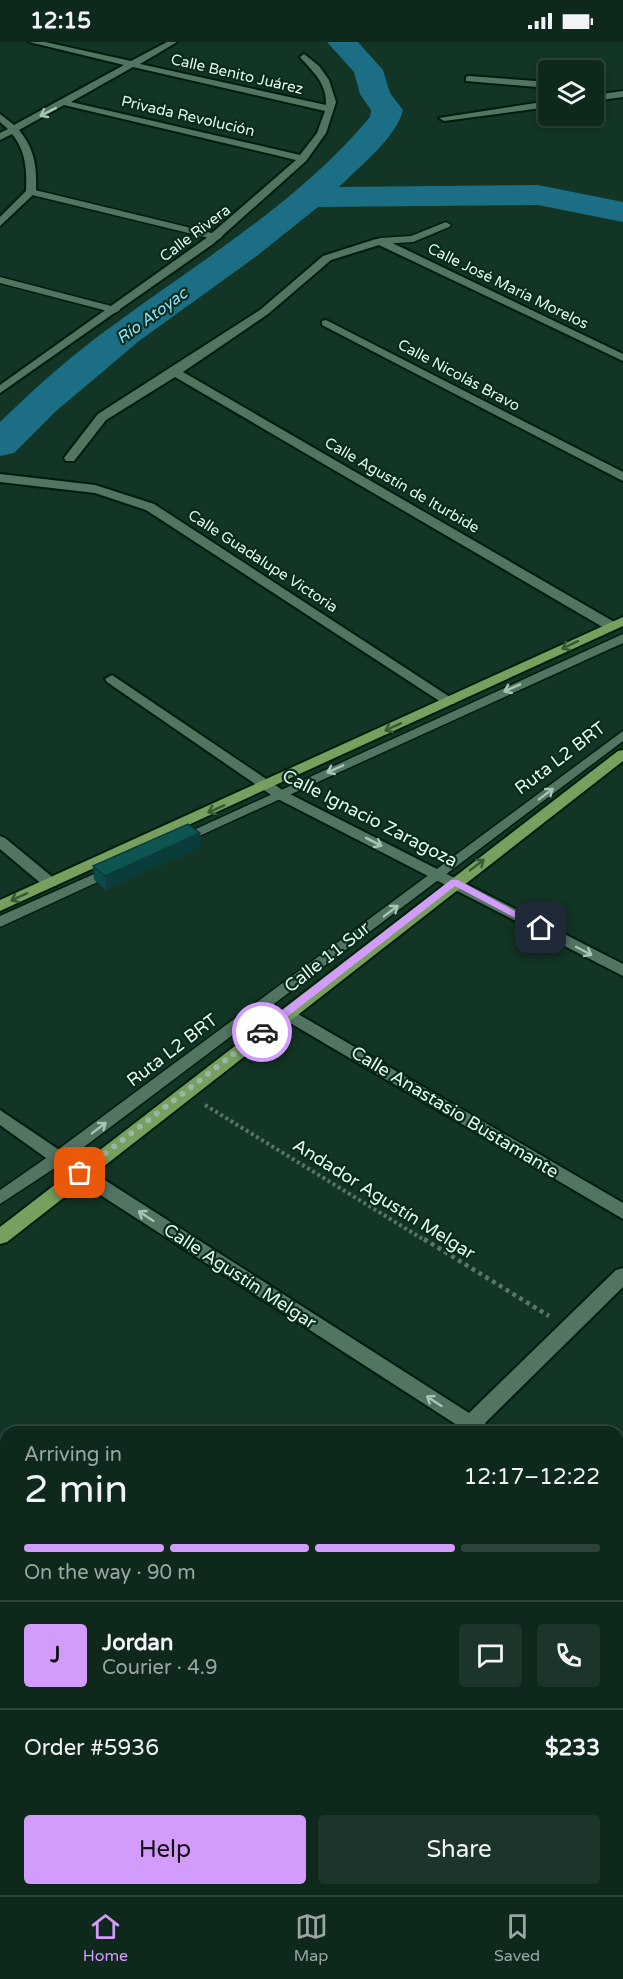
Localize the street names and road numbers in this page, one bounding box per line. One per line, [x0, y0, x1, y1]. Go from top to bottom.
street label: Calle Benito Juárez [169, 50, 305, 98]
street label: Privada Revolución [119, 92, 257, 140]
street label: Calle Rivera [156, 201, 234, 265]
street label: Calle José María Morelos [425, 239, 591, 333]
street label: Calle Nicolás Bravo [395, 335, 523, 415]
street label: Calle Agustín de Iturbide [321, 433, 483, 537]
street label: Calle Guadalupe Victoria [185, 506, 341, 616]
street label: Ruta L2 BRT [510, 717, 610, 799]
street label: Calle Ignacio Zaragoza [279, 764, 461, 872]
street label: Calle 11 Sur [280, 917, 374, 997]
street label: Ruta L2 BRT [122, 1009, 222, 1091]
street label: Calle Anastasio Bustamante [347, 1041, 563, 1183]
street label: Andador Agustín Melgar [289, 1134, 479, 1264]
street label: Calle Agustín Melgar [159, 1218, 321, 1334]

